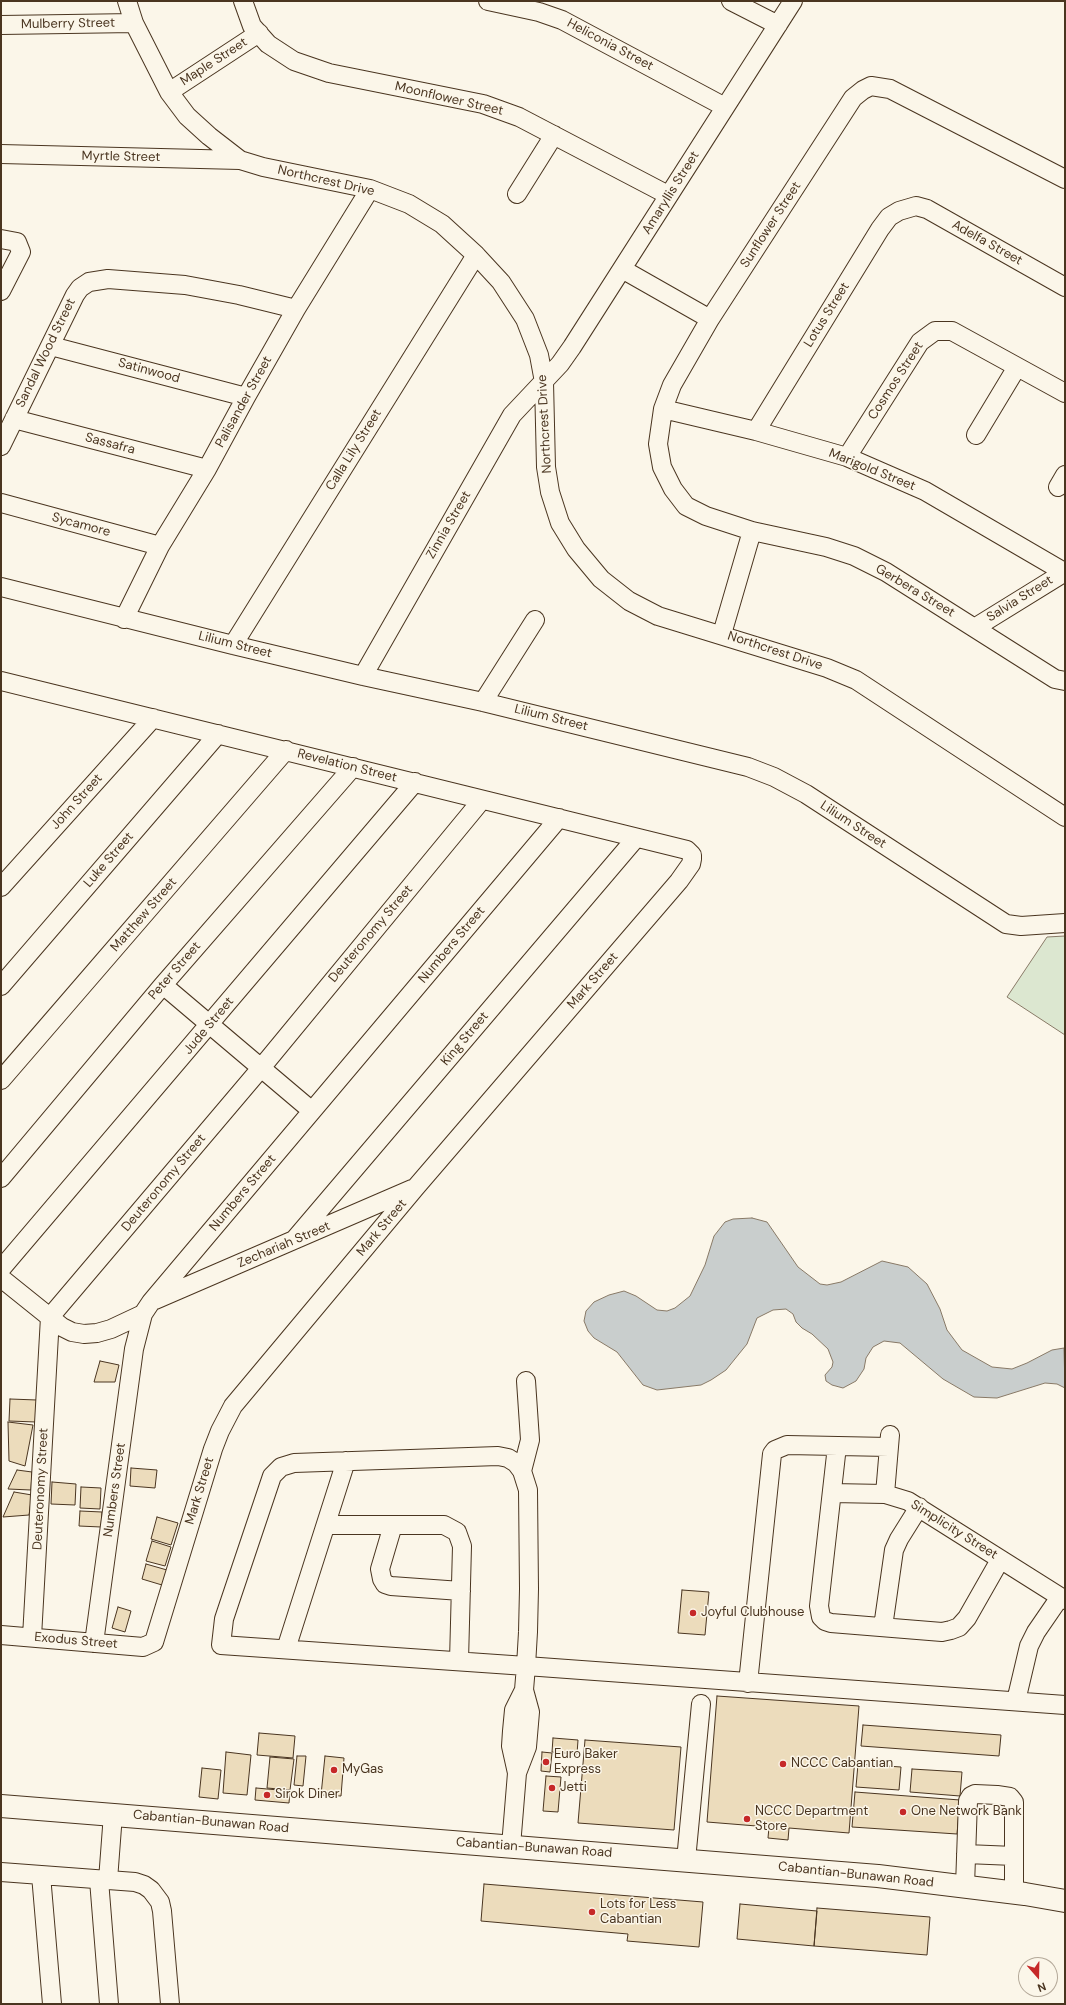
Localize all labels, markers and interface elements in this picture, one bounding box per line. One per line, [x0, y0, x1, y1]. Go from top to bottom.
street label: Mulberry Street [21, 15, 115, 33]
street label: Heliconia Street [564, 16, 656, 74]
street label: Maple Street [178, 35, 250, 89]
street label: Moonflower Street [393, 79, 505, 119]
street label: Myrtle Street [82, 149, 160, 165]
street label: Amaryllis Street [639, 149, 703, 237]
street label: Northcrest Drive [276, 162, 376, 200]
street label: Sunflower Street [737, 179, 805, 271]
street label: Adelfa Street [949, 217, 1025, 269]
street label: Lotus Street [801, 280, 853, 350]
street label: Sandal Wood Street [13, 296, 79, 410]
street label: Cosmos Street [865, 339, 927, 423]
street label: Palisander Street [212, 354, 276, 450]
street label: Satinwood [116, 355, 182, 387]
street label: Northcrest Drive [535, 374, 555, 474]
street label: Calla Lily Street [323, 406, 385, 494]
street label: Sassafra [83, 430, 137, 458]
street label: Marigold Street [826, 446, 918, 494]
street label: Zinnia Street [423, 488, 475, 562]
street label: Sycamore [50, 510, 112, 540]
street label: Gerbera Street [873, 561, 957, 621]
street label: Salvia Street [984, 573, 1056, 625]
street label: Lilium Street [197, 628, 273, 662]
street label: Northcrest Drive [725, 628, 825, 674]
street label: Lilium Street [513, 701, 589, 735]
street label: Revelation Street [296, 746, 398, 786]
street label: John Street [48, 771, 106, 833]
street label: Lilium Street [817, 798, 889, 852]
street label: Luke Street [81, 829, 137, 891]
street label: Matthew Street [108, 875, 180, 955]
street label: Deuteronomy Street [326, 882, 416, 986]
street label: Numbers Street [415, 904, 489, 986]
street label: Peter Street [146, 939, 204, 1003]
street label: Mark Street [564, 950, 622, 1012]
street label: Jude Street [181, 994, 237, 1058]
street label: King Street [438, 1009, 492, 1069]
street label: Deuteronomy Street [119, 1131, 209, 1235]
street label: Numbers Street [206, 1152, 280, 1234]
street label: Mark Street [354, 1196, 410, 1260]
street label: Zechariah Street [235, 1218, 333, 1272]
street label: Deuteronomy Street [30, 1427, 52, 1551]
street label: Numbers Street [101, 1442, 129, 1538]
street label: Mark Street [182, 1455, 218, 1527]
street label: Simplicity Street [908, 1497, 1000, 1563]
place label: Joyful Clubhouse [701, 1605, 805, 1621]
marker: Joyful Clubhouse [688, 1608, 698, 1618]
street label: Exodus Street [34, 1630, 118, 1652]
place label: Euro Baker Express [554, 1747, 618, 1778]
place label: NCCC Cabantian [791, 1756, 893, 1772]
marker: Euro Baker Express [541, 1757, 551, 1767]
marker: NCCC Cabantian [778, 1759, 788, 1769]
place label: MyGas [342, 1762, 384, 1778]
marker: MyGas [329, 1765, 339, 1775]
place label: Jetti [560, 1780, 587, 1796]
marker: Jetti [547, 1783, 557, 1793]
place label: Sirok Diner [275, 1787, 340, 1803]
marker: Sirok Diner [262, 1790, 272, 1800]
place label: NCCC Department Store [755, 1804, 868, 1835]
place label: One Network Bank [911, 1804, 1022, 1820]
street label: Cabantian-Bunawan Road [132, 1807, 290, 1837]
marker: One Network Bank [898, 1807, 908, 1817]
marker: NCCC Department Store [742, 1814, 752, 1824]
street label: Cabantian-Bunawan Road [455, 1835, 613, 1861]
street label: Cabantian-Bunawan Road [777, 1859, 935, 1891]
place label: Lots for Less Cabantian [600, 1897, 676, 1928]
marker: Lots for Less Cabantian [587, 1907, 597, 1917]
north arrow [1018, 1957, 1058, 1997]
text: N [1036, 1979, 1048, 1995]

